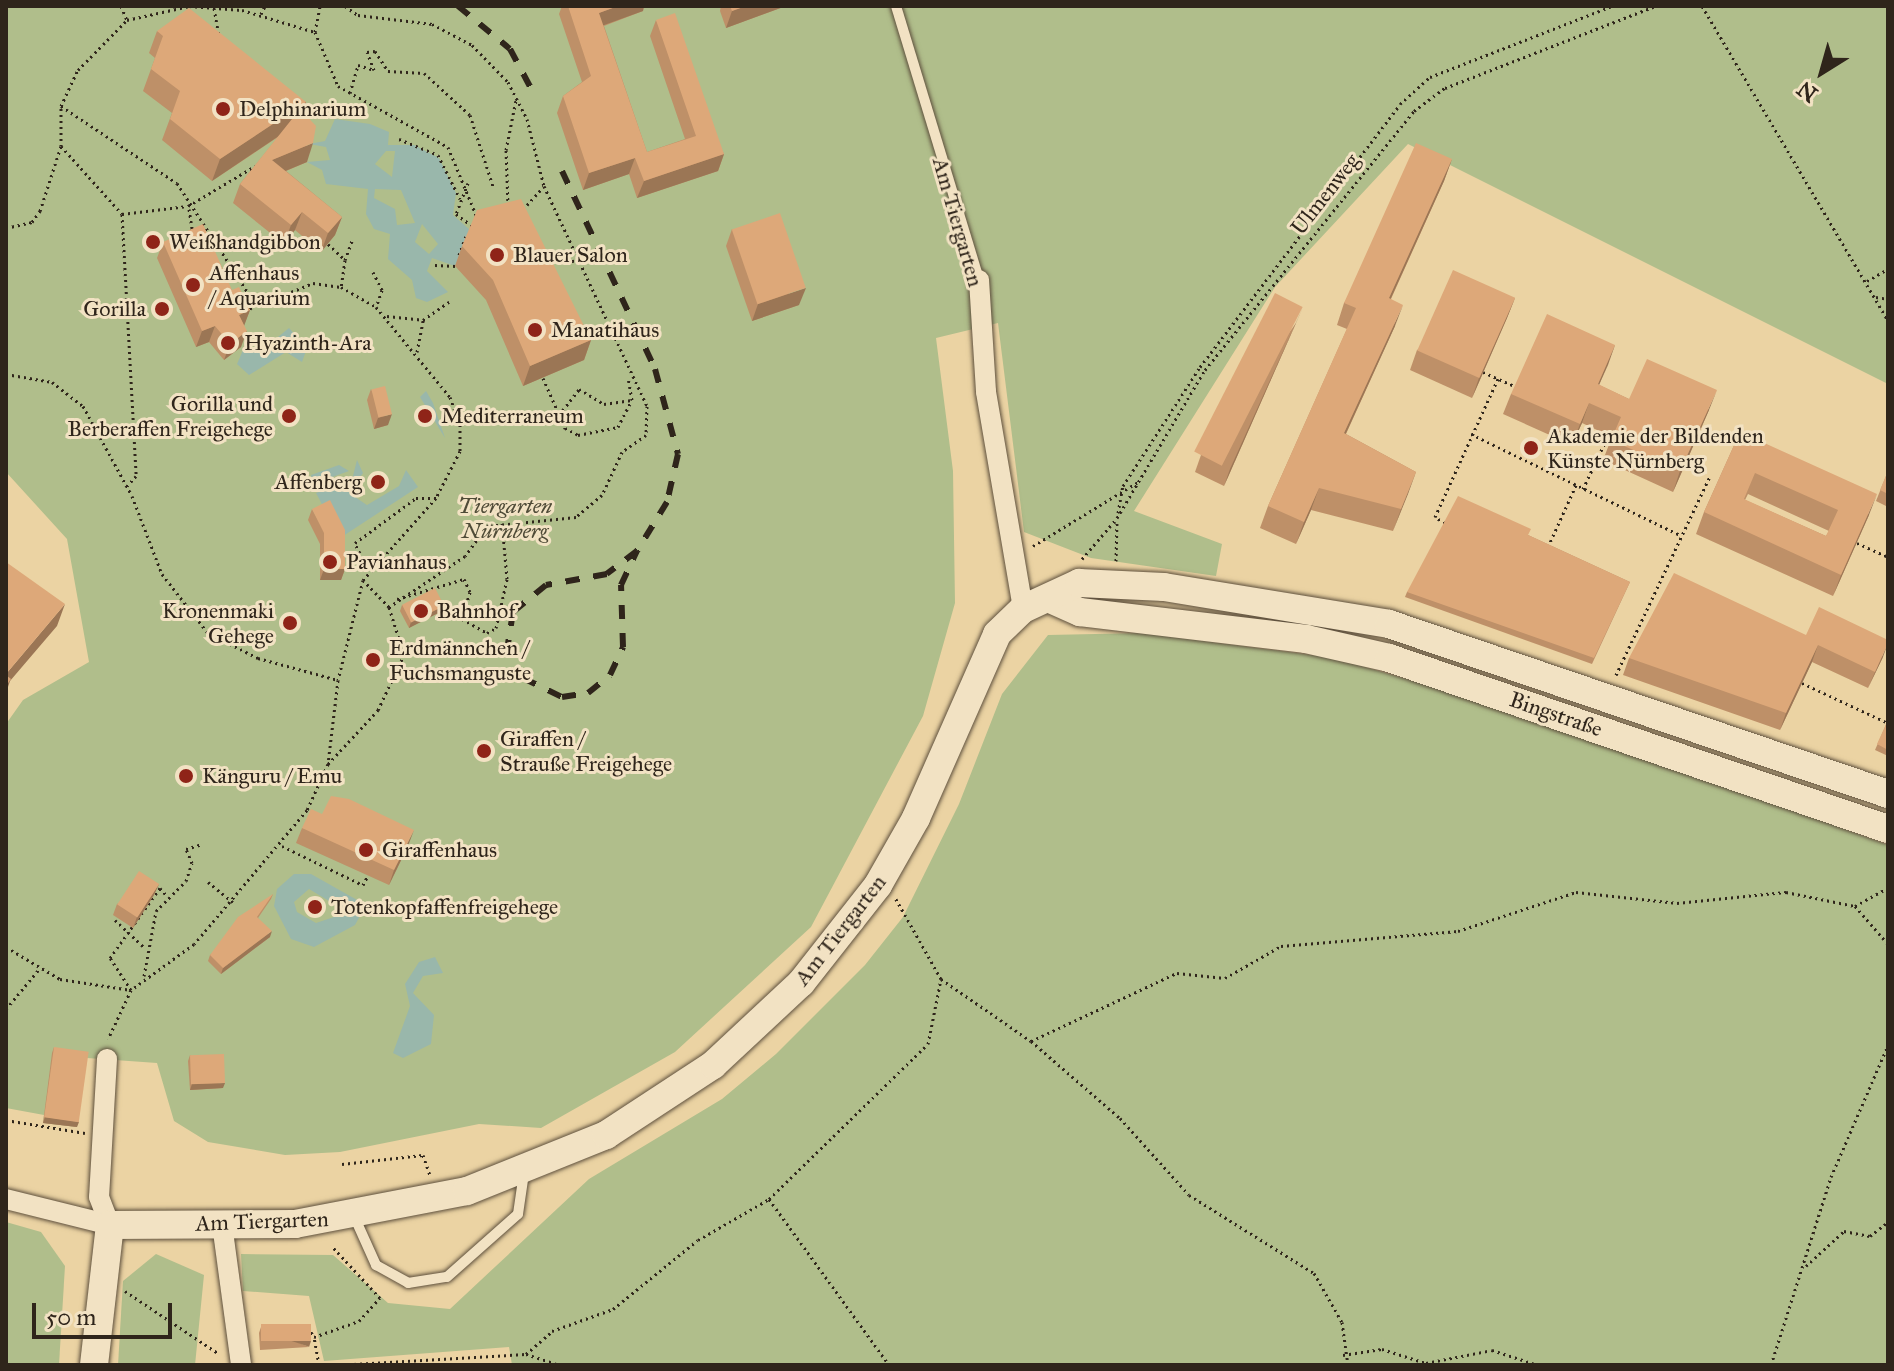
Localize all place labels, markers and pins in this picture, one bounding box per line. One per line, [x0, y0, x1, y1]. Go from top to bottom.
place label: Delphinarium [239, 96, 366, 122]
marker: Delphinarium [214, 100, 232, 118]
place label: Weißhandgibbon [169, 229, 321, 255]
marker: Weißhandgibbon [144, 233, 162, 251]
place label: Blauer Salon [513, 242, 628, 268]
marker: Blauer Salon [488, 246, 506, 264]
place label: Affenhaus / Aquarium [209, 259, 310, 310]
marker: Affenhaus / Aquarium [184, 276, 202, 294]
place label: Gorilla [83, 296, 146, 322]
marker: Gorilla [153, 300, 171, 318]
place label: Manatihaus [551, 317, 659, 343]
marker: Manatihaus [526, 321, 544, 339]
place label: Hyazinth-Ara [244, 330, 371, 356]
marker: Hyazinth-Ara [219, 334, 237, 352]
place label: Gorilla und Berberaffen Freigehege [67, 390, 273, 442]
place label: Mediterraneum [441, 403, 584, 429]
marker: Gorilla und Berberaffen Freigehege [280, 407, 298, 425]
marker: Mediterraneum [416, 407, 434, 425]
place label: Akademie der Bildenden Künste Nürnberg [1547, 422, 1764, 474]
marker: Akademie der Bildenden Künste Nürnberg [1522, 439, 1540, 457]
place label: Affenberg [275, 469, 362, 495]
marker: Affenberg [369, 473, 387, 491]
place label: Pavianhaus [346, 549, 446, 575]
marker: Pavianhaus [321, 553, 339, 571]
place label: Kronenmaki Gehege [162, 597, 274, 648]
place label: Bahnhof [437, 598, 516, 624]
marker: Bahnhof [412, 602, 430, 620]
marker: Kronenmaki Gehege [281, 614, 299, 632]
place label: Erdmännchen / Fuchsmanguste [389, 634, 531, 686]
marker: Erdmännchen / Fuchsmanguste [364, 651, 382, 669]
place label: Giraffen / Strauße Freigehege [500, 725, 672, 776]
marker: Giraffen / Strauße Freigehege [475, 742, 493, 760]
place label: Känguru / Emu [202, 763, 342, 789]
marker: Känguru / Emu [177, 767, 195, 785]
place label: Giraffenhaus [382, 837, 497, 863]
marker: Giraffenhaus [357, 841, 375, 859]
place label: Totenkopfaffenfreigehege [331, 894, 558, 920]
marker: Totenkopfaffenfreigehege [306, 898, 324, 916]

